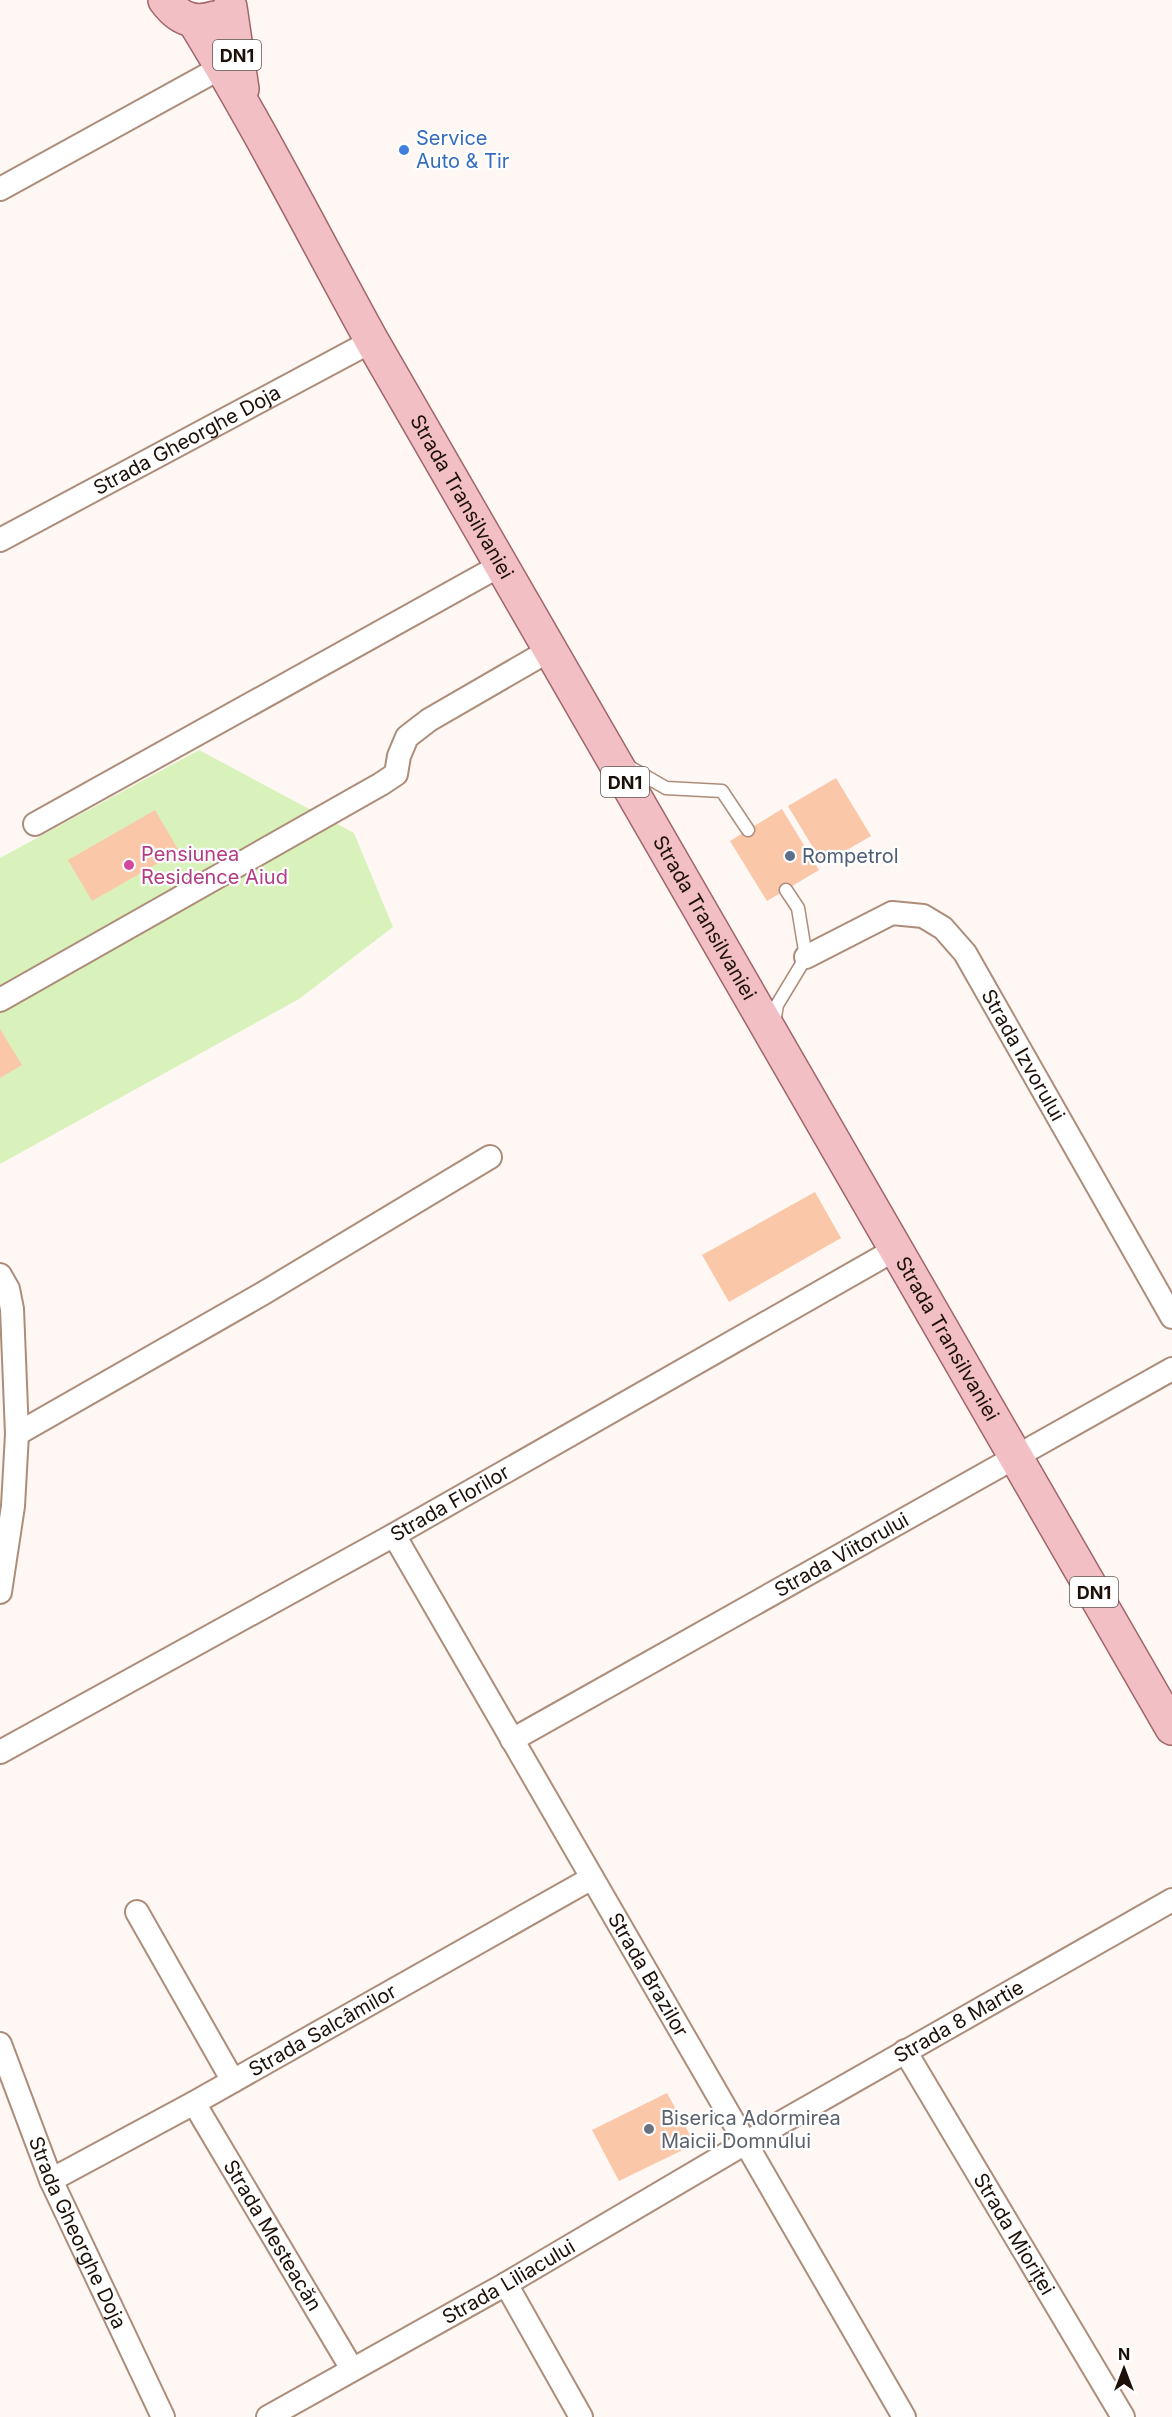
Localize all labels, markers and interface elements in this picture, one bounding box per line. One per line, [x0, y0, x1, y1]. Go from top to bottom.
road number: DN1 [213, 40, 261, 70]
place label: Service Auto & Tir [416, 126, 510, 173]
marker: Service Auto & Tir [397, 143, 411, 157]
street label: Strada Gheorghe Doja [89, 380, 285, 500]
street label: Strada Transilvaniei [405, 410, 519, 583]
road number: DN1 [601, 767, 649, 797]
street label: Strada Transilvaniei [648, 831, 761, 1004]
place label: Pensiunea Residence Aiud [141, 842, 288, 889]
place label: Rompetrol [802, 844, 899, 868]
marker: Rompetrol [783, 849, 797, 863]
marker: Pensiunea Residence Aiud [122, 858, 136, 872]
street label: Strada Izvorului [976, 985, 1070, 1125]
street label: Strada Transilvaniei [891, 1252, 1004, 1425]
street label: Strada Florilor [386, 1460, 514, 1547]
street label: Strada Viitorului [770, 1508, 913, 1602]
road number: DN1 [1070, 1577, 1118, 1607]
street label: Strada Brazilor [603, 1908, 694, 2042]
street label: Strada 8 Martie [890, 1975, 1028, 2068]
street label: Strada Salcâmilor [244, 1979, 401, 2082]
place label: Biserica Adormirea Maicii Domnului [661, 2106, 841, 2153]
marker: Biserica Adormirea Maicii Domnului [642, 2122, 656, 2136]
street label: Strada Gheorghe Doja [24, 2133, 132, 2333]
street label: Strada Mesteacăn [218, 2155, 327, 2315]
street label: Strada Mioriței [968, 2169, 1060, 2299]
street label: Strada Liliacului [438, 2234, 579, 2329]
north arrow [1094, 2339, 1154, 2399]
text: N [1118, 2344, 1130, 2364]

